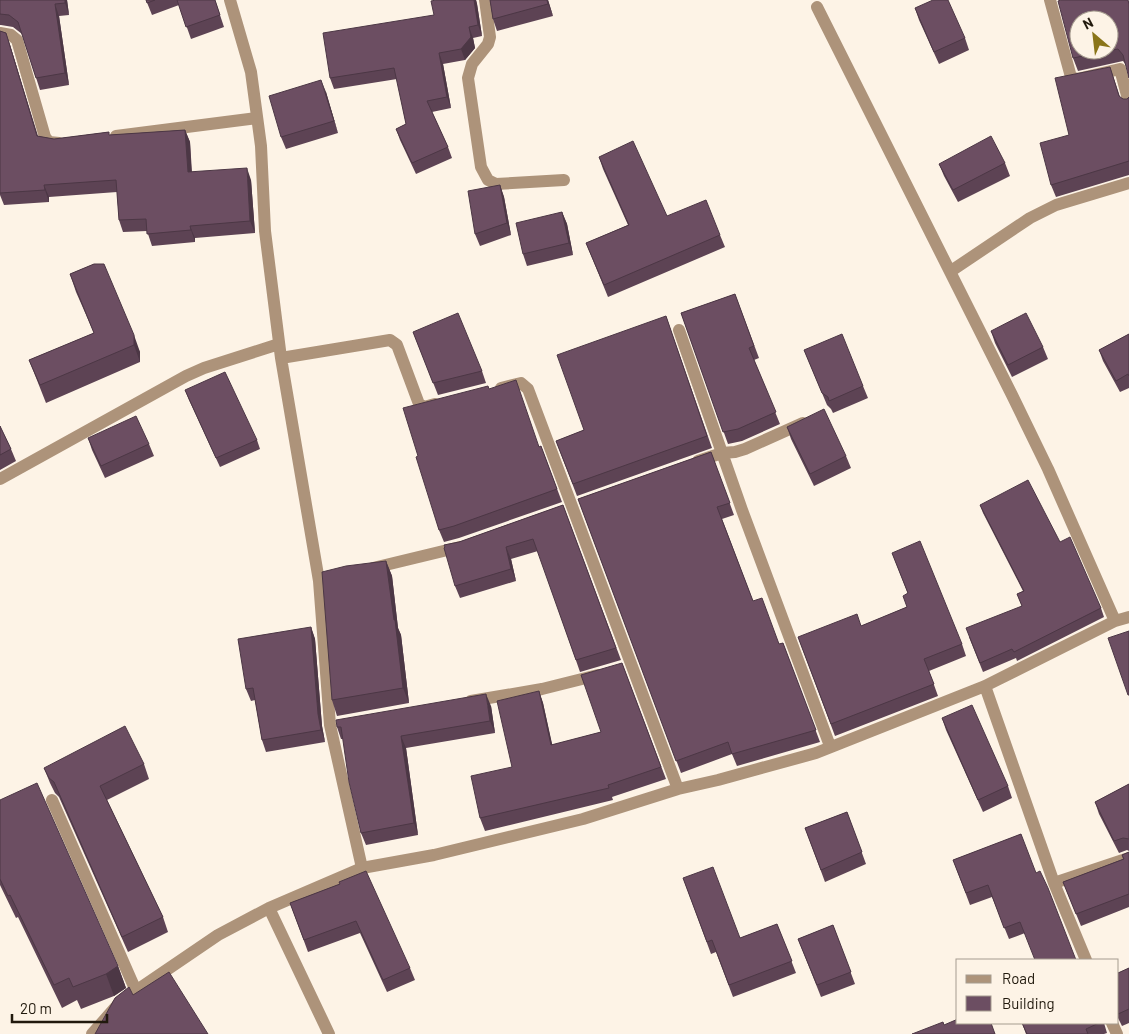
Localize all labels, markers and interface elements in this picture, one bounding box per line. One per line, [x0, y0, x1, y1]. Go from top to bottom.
north arrow [1069, 10, 1119, 60]
text: N [1080, 13, 1096, 33]
legend [956, 959, 1119, 1024]
text: Road [1002, 969, 1035, 987]
scale bar [12, 992, 108, 1024]
text: Building [1002, 994, 1055, 1012]
text: 20 m [20, 999, 52, 1017]

